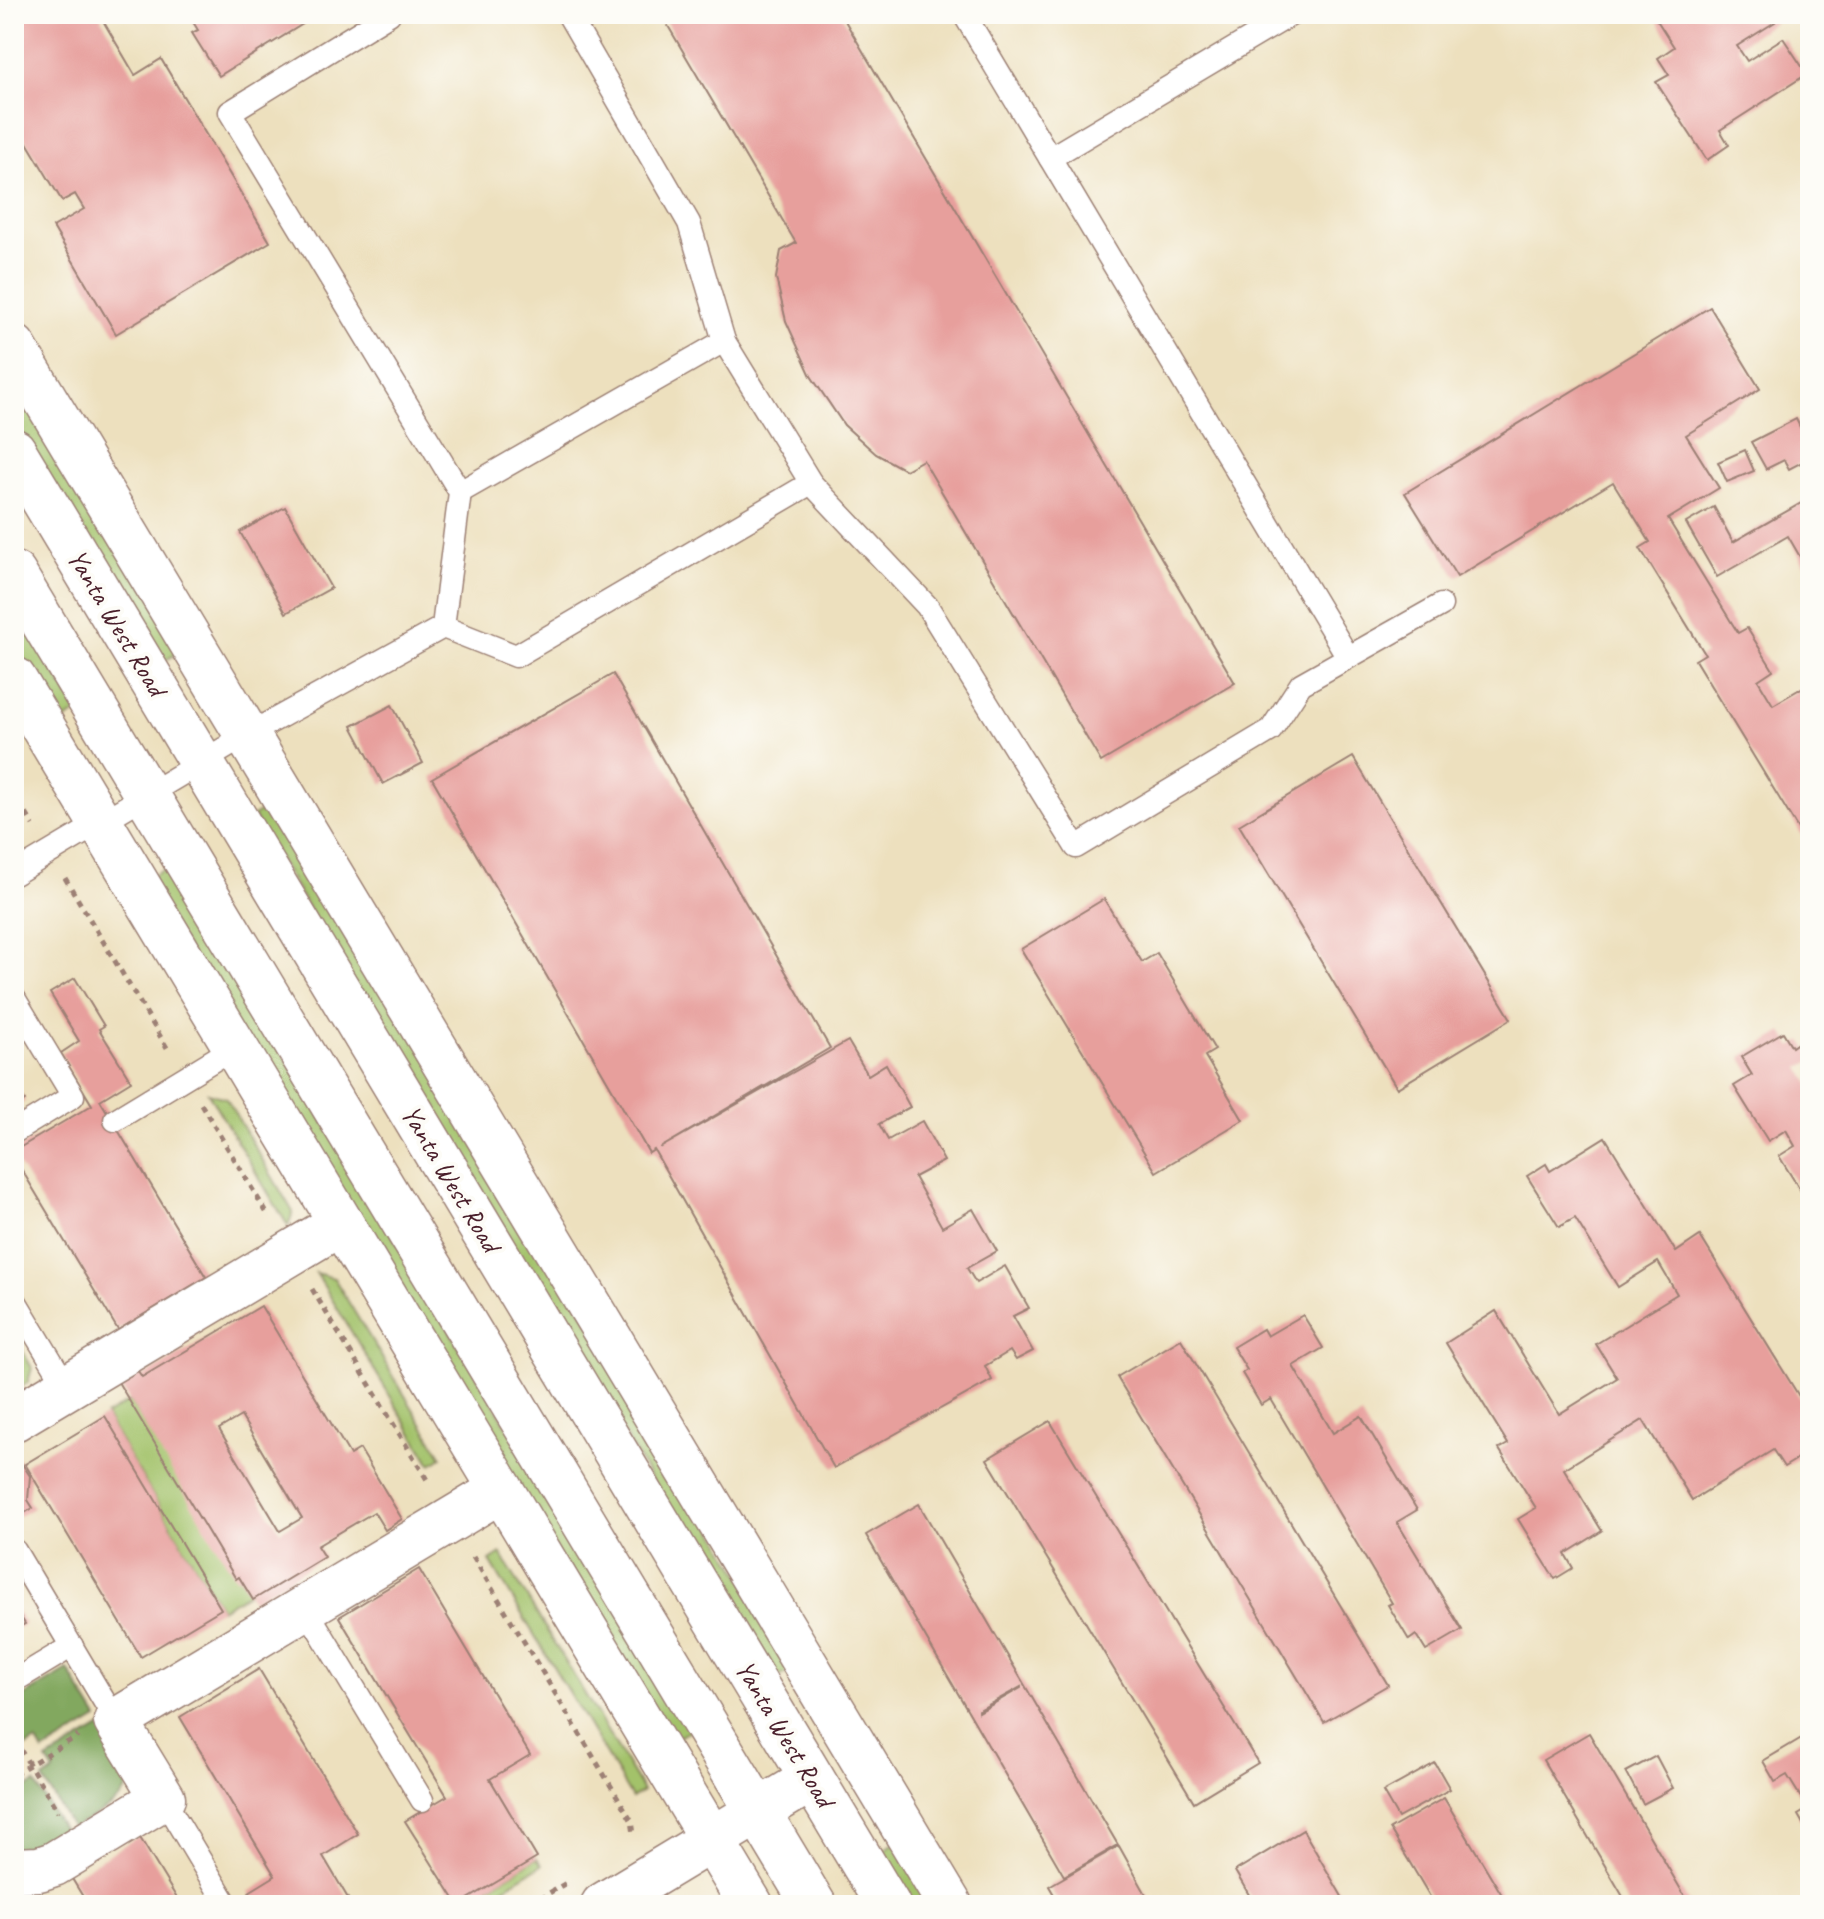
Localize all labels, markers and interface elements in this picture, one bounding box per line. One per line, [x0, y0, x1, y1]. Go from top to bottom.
street label: Yanta West Road [60, 542, 177, 705]
street label: Yanta West Road [394, 1098, 511, 1261]
street label: Yanta West Road [728, 1653, 845, 1816]

